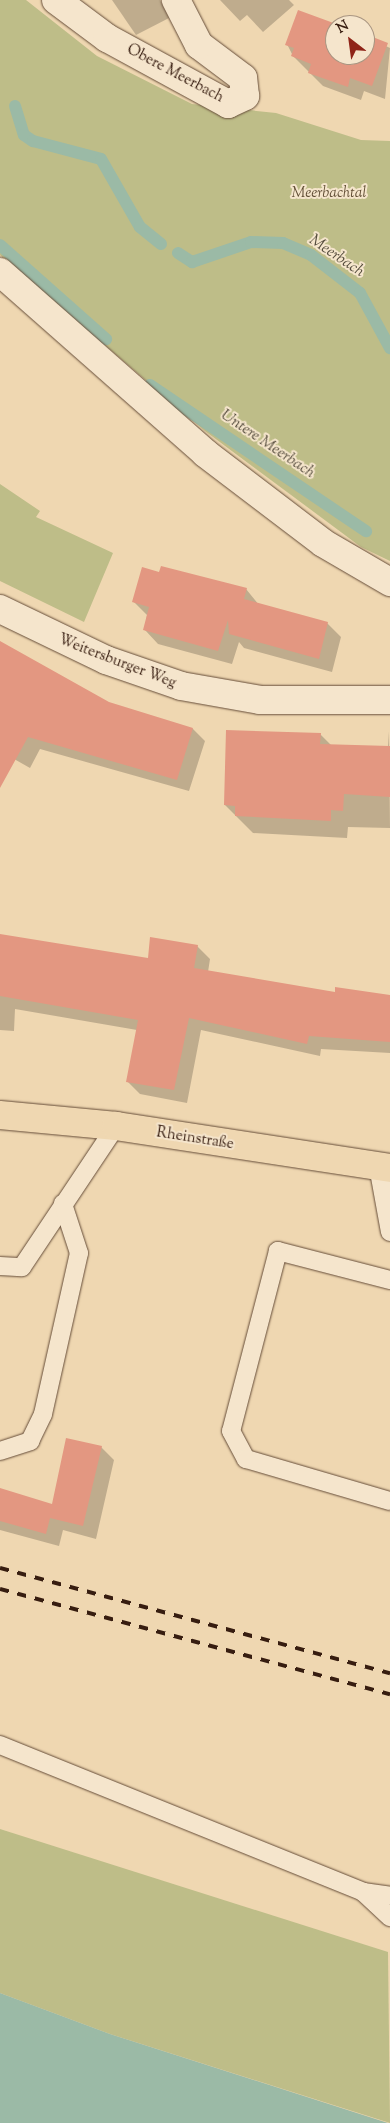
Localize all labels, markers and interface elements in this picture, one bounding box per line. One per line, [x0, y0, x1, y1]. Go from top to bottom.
north arrow [325, 15, 375, 65]
text: N [333, 16, 353, 39]
street label: Obere Meerbach [123, 41, 227, 107]
park label: Meerbachtal [292, 185, 366, 203]
water label: Meerbach [305, 232, 367, 282]
water label: Untere Meerbach [216, 406, 318, 484]
street label: Weitersburger Weg [55, 631, 179, 693]
street label: Rheinstraße [155, 1124, 235, 1154]

